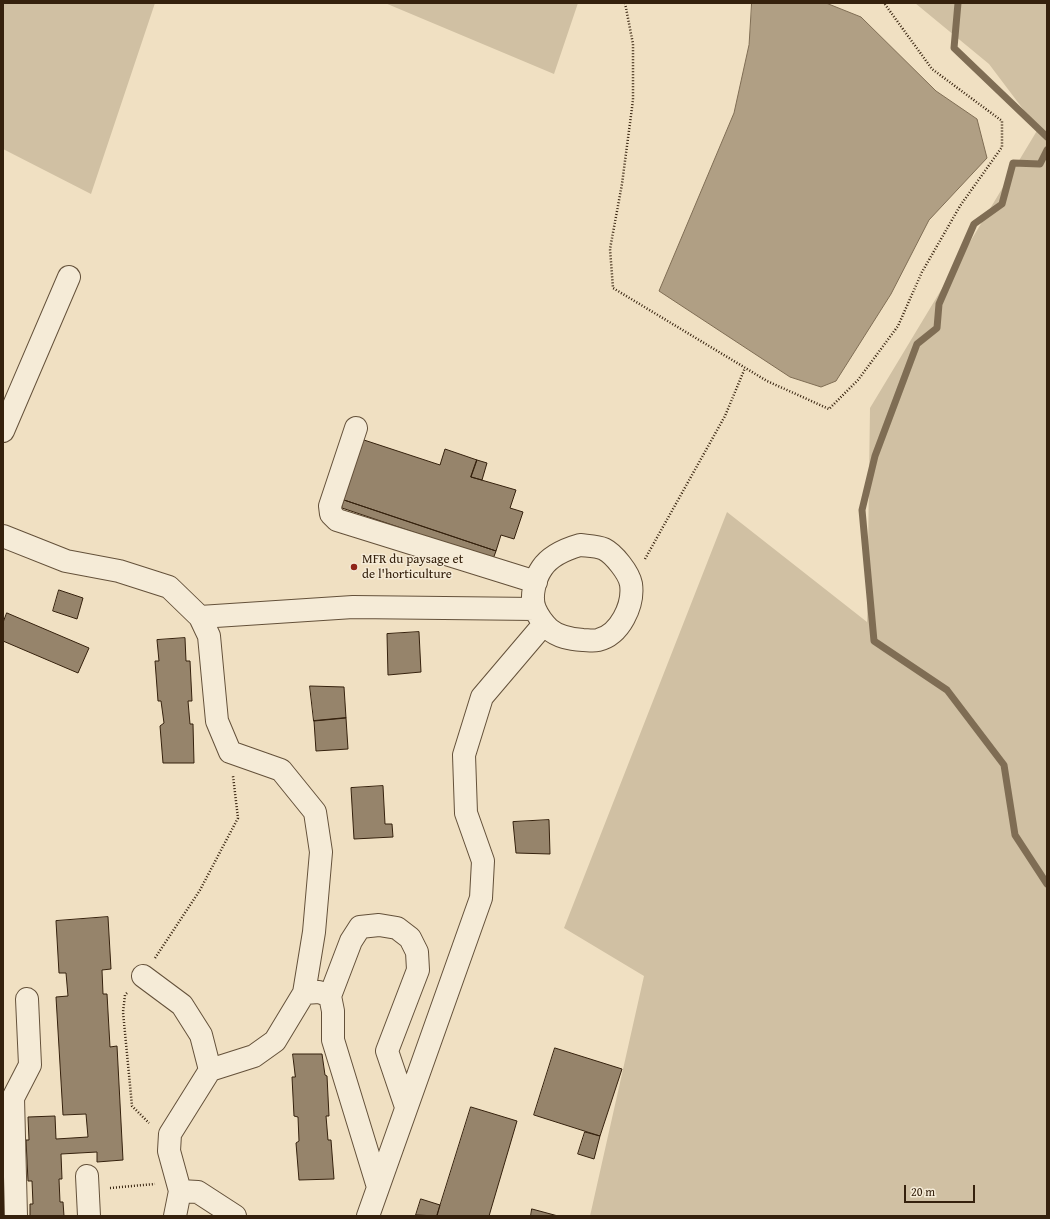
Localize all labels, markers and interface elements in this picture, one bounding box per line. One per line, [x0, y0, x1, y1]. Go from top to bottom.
place label: MFR du paysage et de l'horticulture [362, 552, 463, 583]
marker: MFR du paysage et de l'horticulture [349, 562, 359, 572]
scale bar [906, 1177, 977, 1203]
text: 20 m [911, 1183, 935, 1200]

